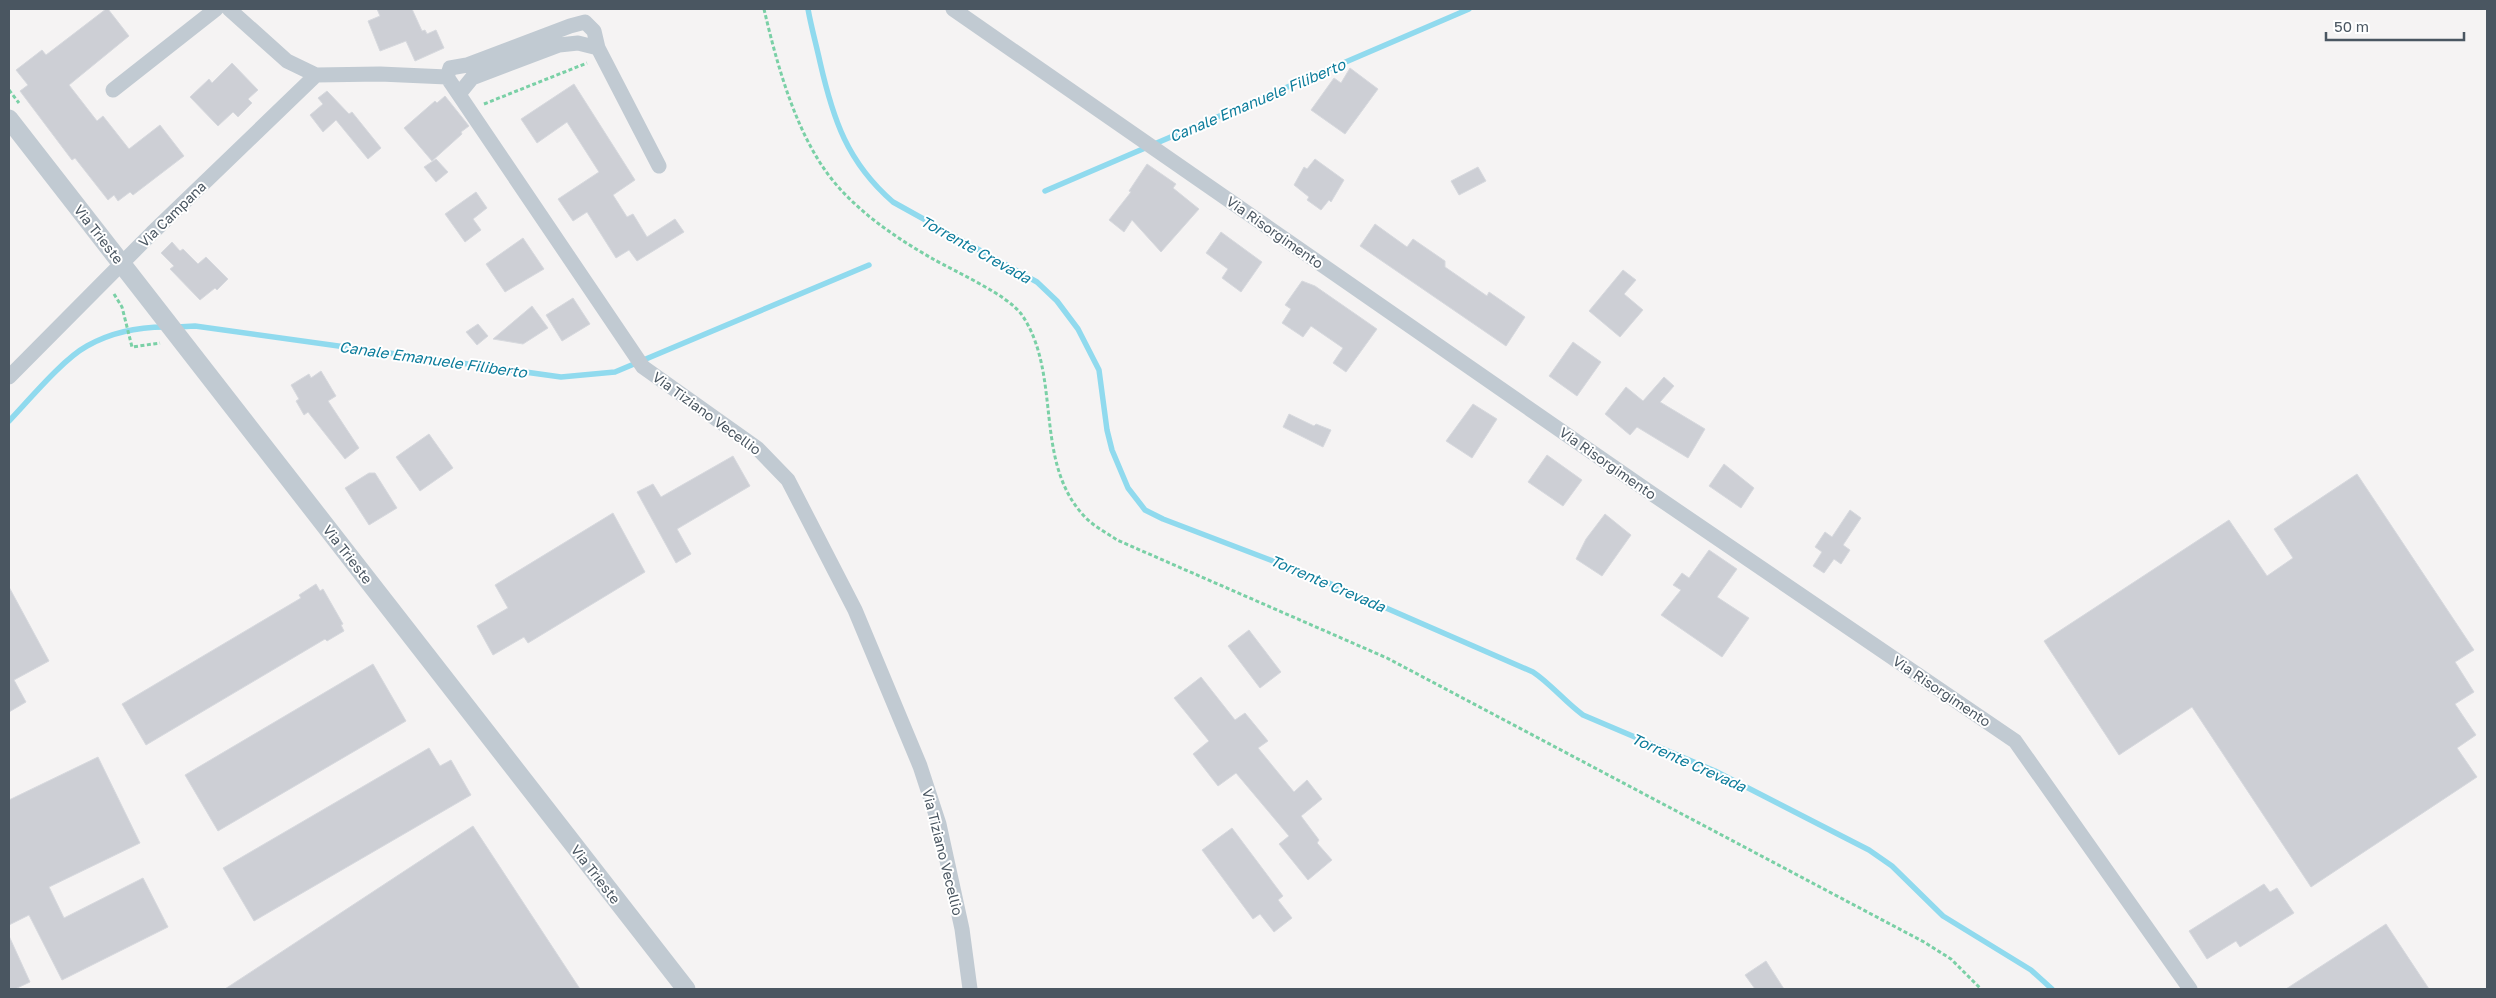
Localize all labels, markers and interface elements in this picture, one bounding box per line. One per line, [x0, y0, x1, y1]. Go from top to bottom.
scale bar [2326, 10, 2464, 42]
text: 50 m [2334, 17, 2369, 35]
water label: Canale Emanuele Filiberto [1166, 54, 1349, 145]
street label: Via Campana [135, 178, 209, 250]
street label: Via Risorgimento [1223, 192, 1327, 272]
street label: Via Trieste [71, 201, 127, 267]
water label: Torrente Crevada [918, 211, 1035, 287]
water label: Canale Emanuele Filiberto [338, 337, 529, 381]
street label: Via Tiziano Vecellio [649, 368, 765, 458]
street label: Via Risorgimento [1556, 423, 1660, 503]
street label: Via Trieste [320, 521, 376, 587]
water label: Torrente Crevada [1268, 551, 1389, 616]
street label: Via Risorgimento [1890, 652, 1994, 730]
water label: Torrente Crevada [1629, 729, 1749, 795]
street label: Via Tiziano Vecellio [919, 787, 967, 917]
street label: Via Trieste [568, 841, 624, 907]

